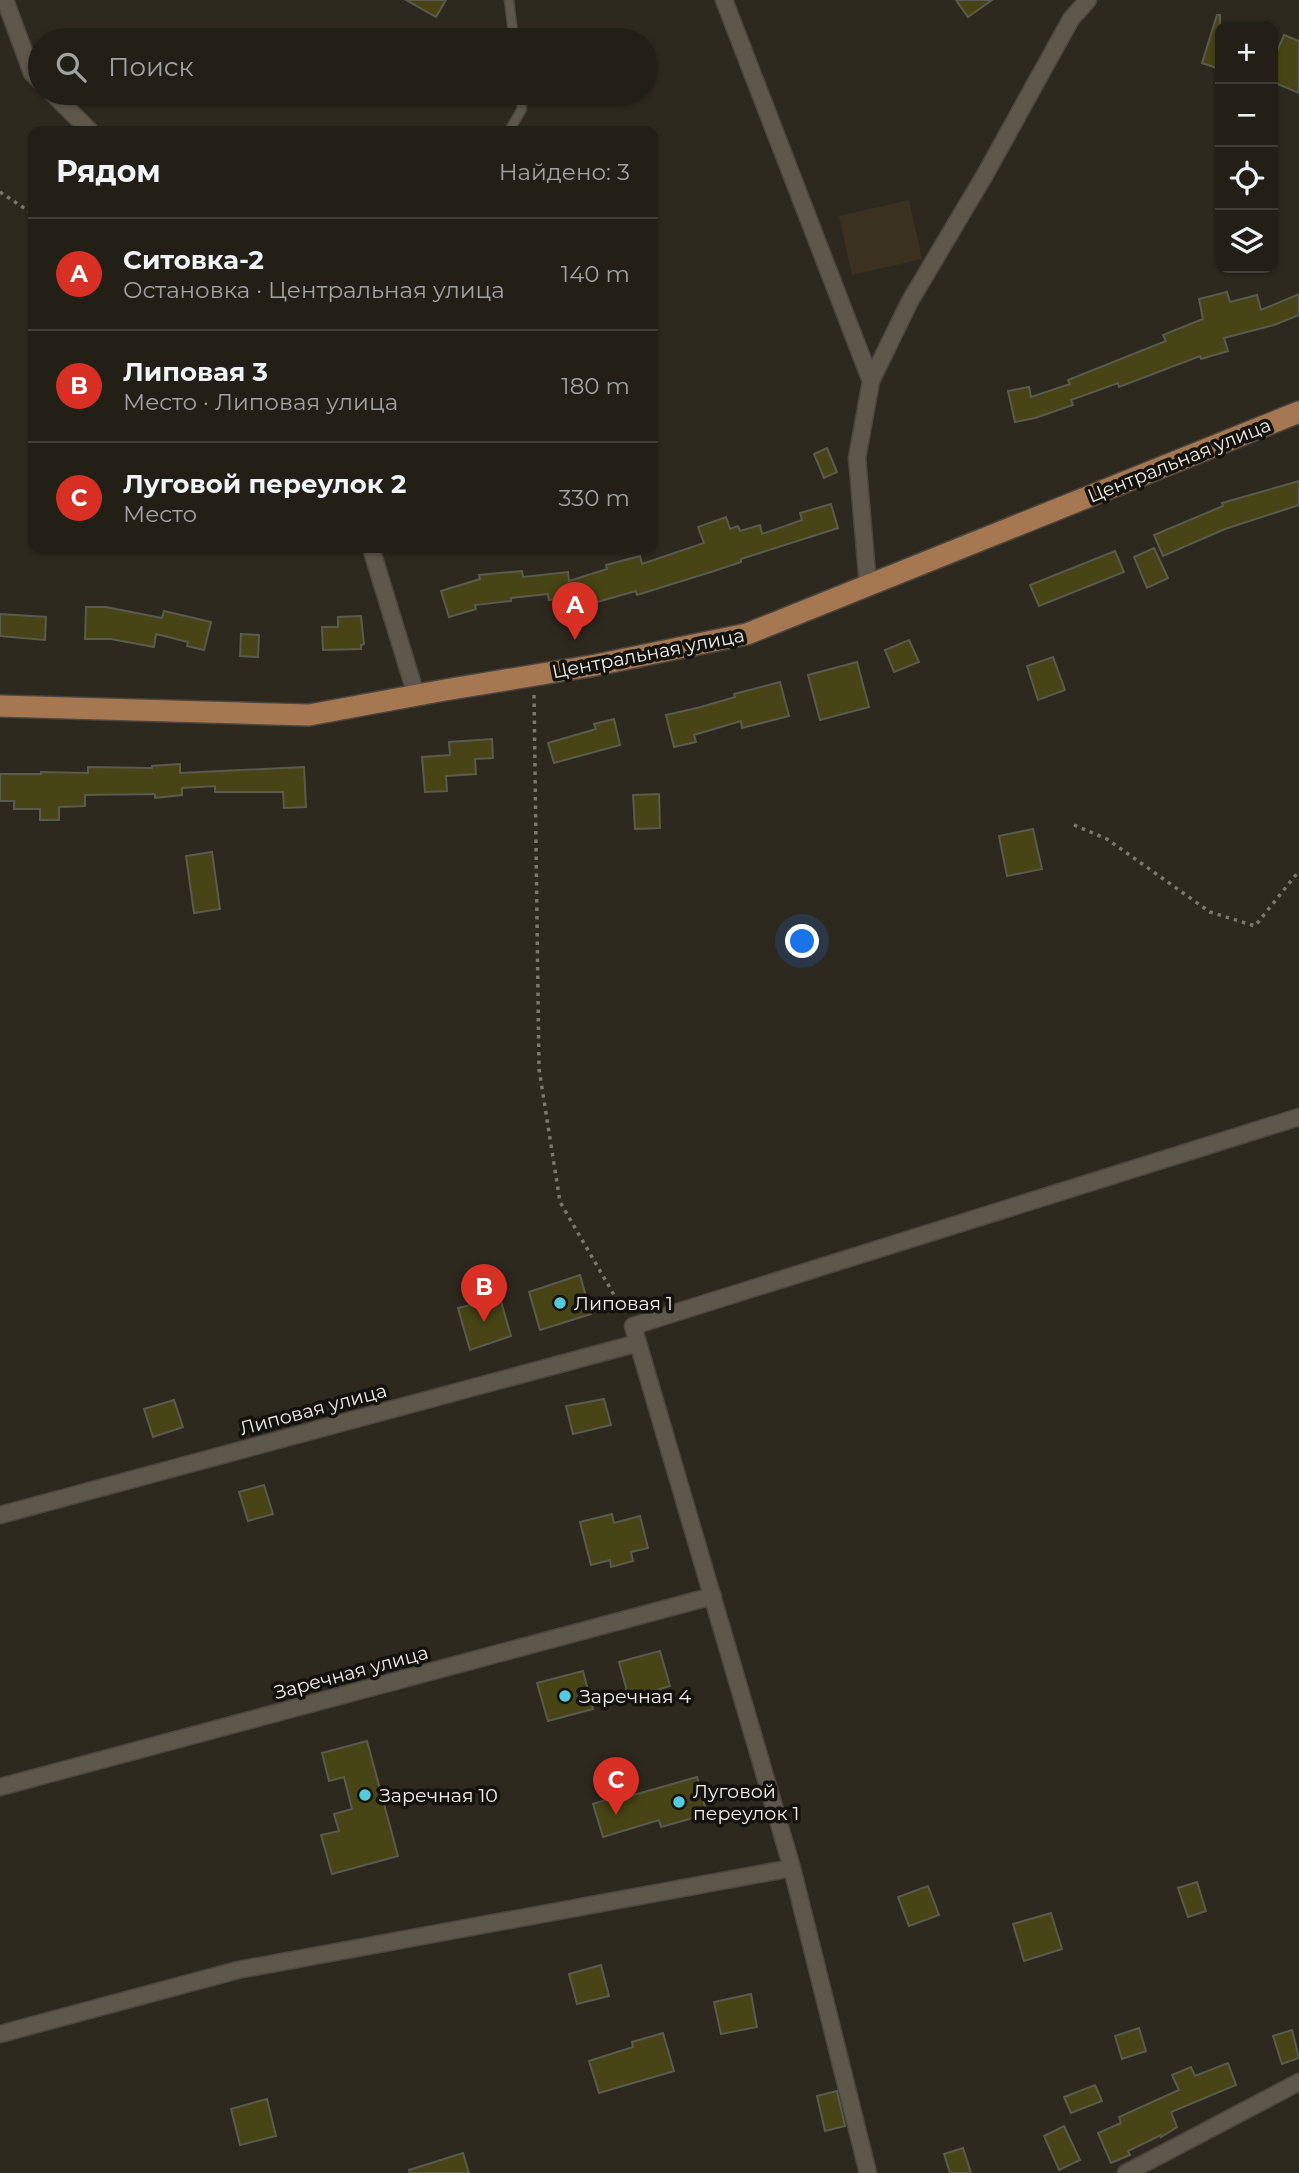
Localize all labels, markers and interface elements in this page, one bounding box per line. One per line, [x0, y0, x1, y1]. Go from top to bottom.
map controls [1215, 21, 1278, 273]
button: + [1215, 21, 1278, 84]
search box [28, 28, 658, 105]
icon: search [52, 48, 90, 86]
text: Поиск [108, 51, 194, 83]
button: − [1215, 84, 1278, 147]
button: locate [1215, 147, 1278, 210]
text: Рядом [56, 153, 161, 190]
text: Найдено: 3 [499, 158, 630, 186]
button: layers [1215, 210, 1278, 273]
text: Ситовка-2 [123, 244, 264, 276]
text: A [70, 260, 88, 288]
text: 140 m [561, 260, 630, 288]
text: Остановка · Центральная улица [123, 276, 505, 304]
text: Липовая 3 [123, 356, 268, 388]
text: B [70, 372, 88, 400]
text: 180 m [561, 372, 630, 400]
text: Место · Липовая улица [123, 388, 398, 416]
street label: Центральная улица [1084, 413, 1274, 508]
text: Луговой переулок 2 [123, 468, 406, 500]
text: C [71, 484, 87, 512]
text: 330 m [559, 484, 630, 512]
text: Место [123, 500, 197, 528]
pin: A [552, 582, 598, 640]
street label: Центральная улица [550, 624, 746, 683]
your location [785, 924, 819, 958]
pin: B [461, 1264, 507, 1322]
place label: Липовая 1 [574, 1292, 673, 1315]
marker: Липовая 1 [552, 1295, 568, 1311]
street label: Липовая улица [237, 1379, 389, 1440]
street label: Заречная улица [271, 1641, 431, 1704]
place label: Заречная 4 [579, 1685, 691, 1708]
marker: Заречная 4 [557, 1688, 573, 1704]
pin: C [593, 1757, 639, 1815]
place label: Луговой переулок 1 [693, 1780, 799, 1825]
place label: Заречная 10 [379, 1784, 498, 1807]
marker: Заречная 10 [357, 1787, 373, 1803]
marker: Луговой переулок 1 [671, 1794, 687, 1810]

